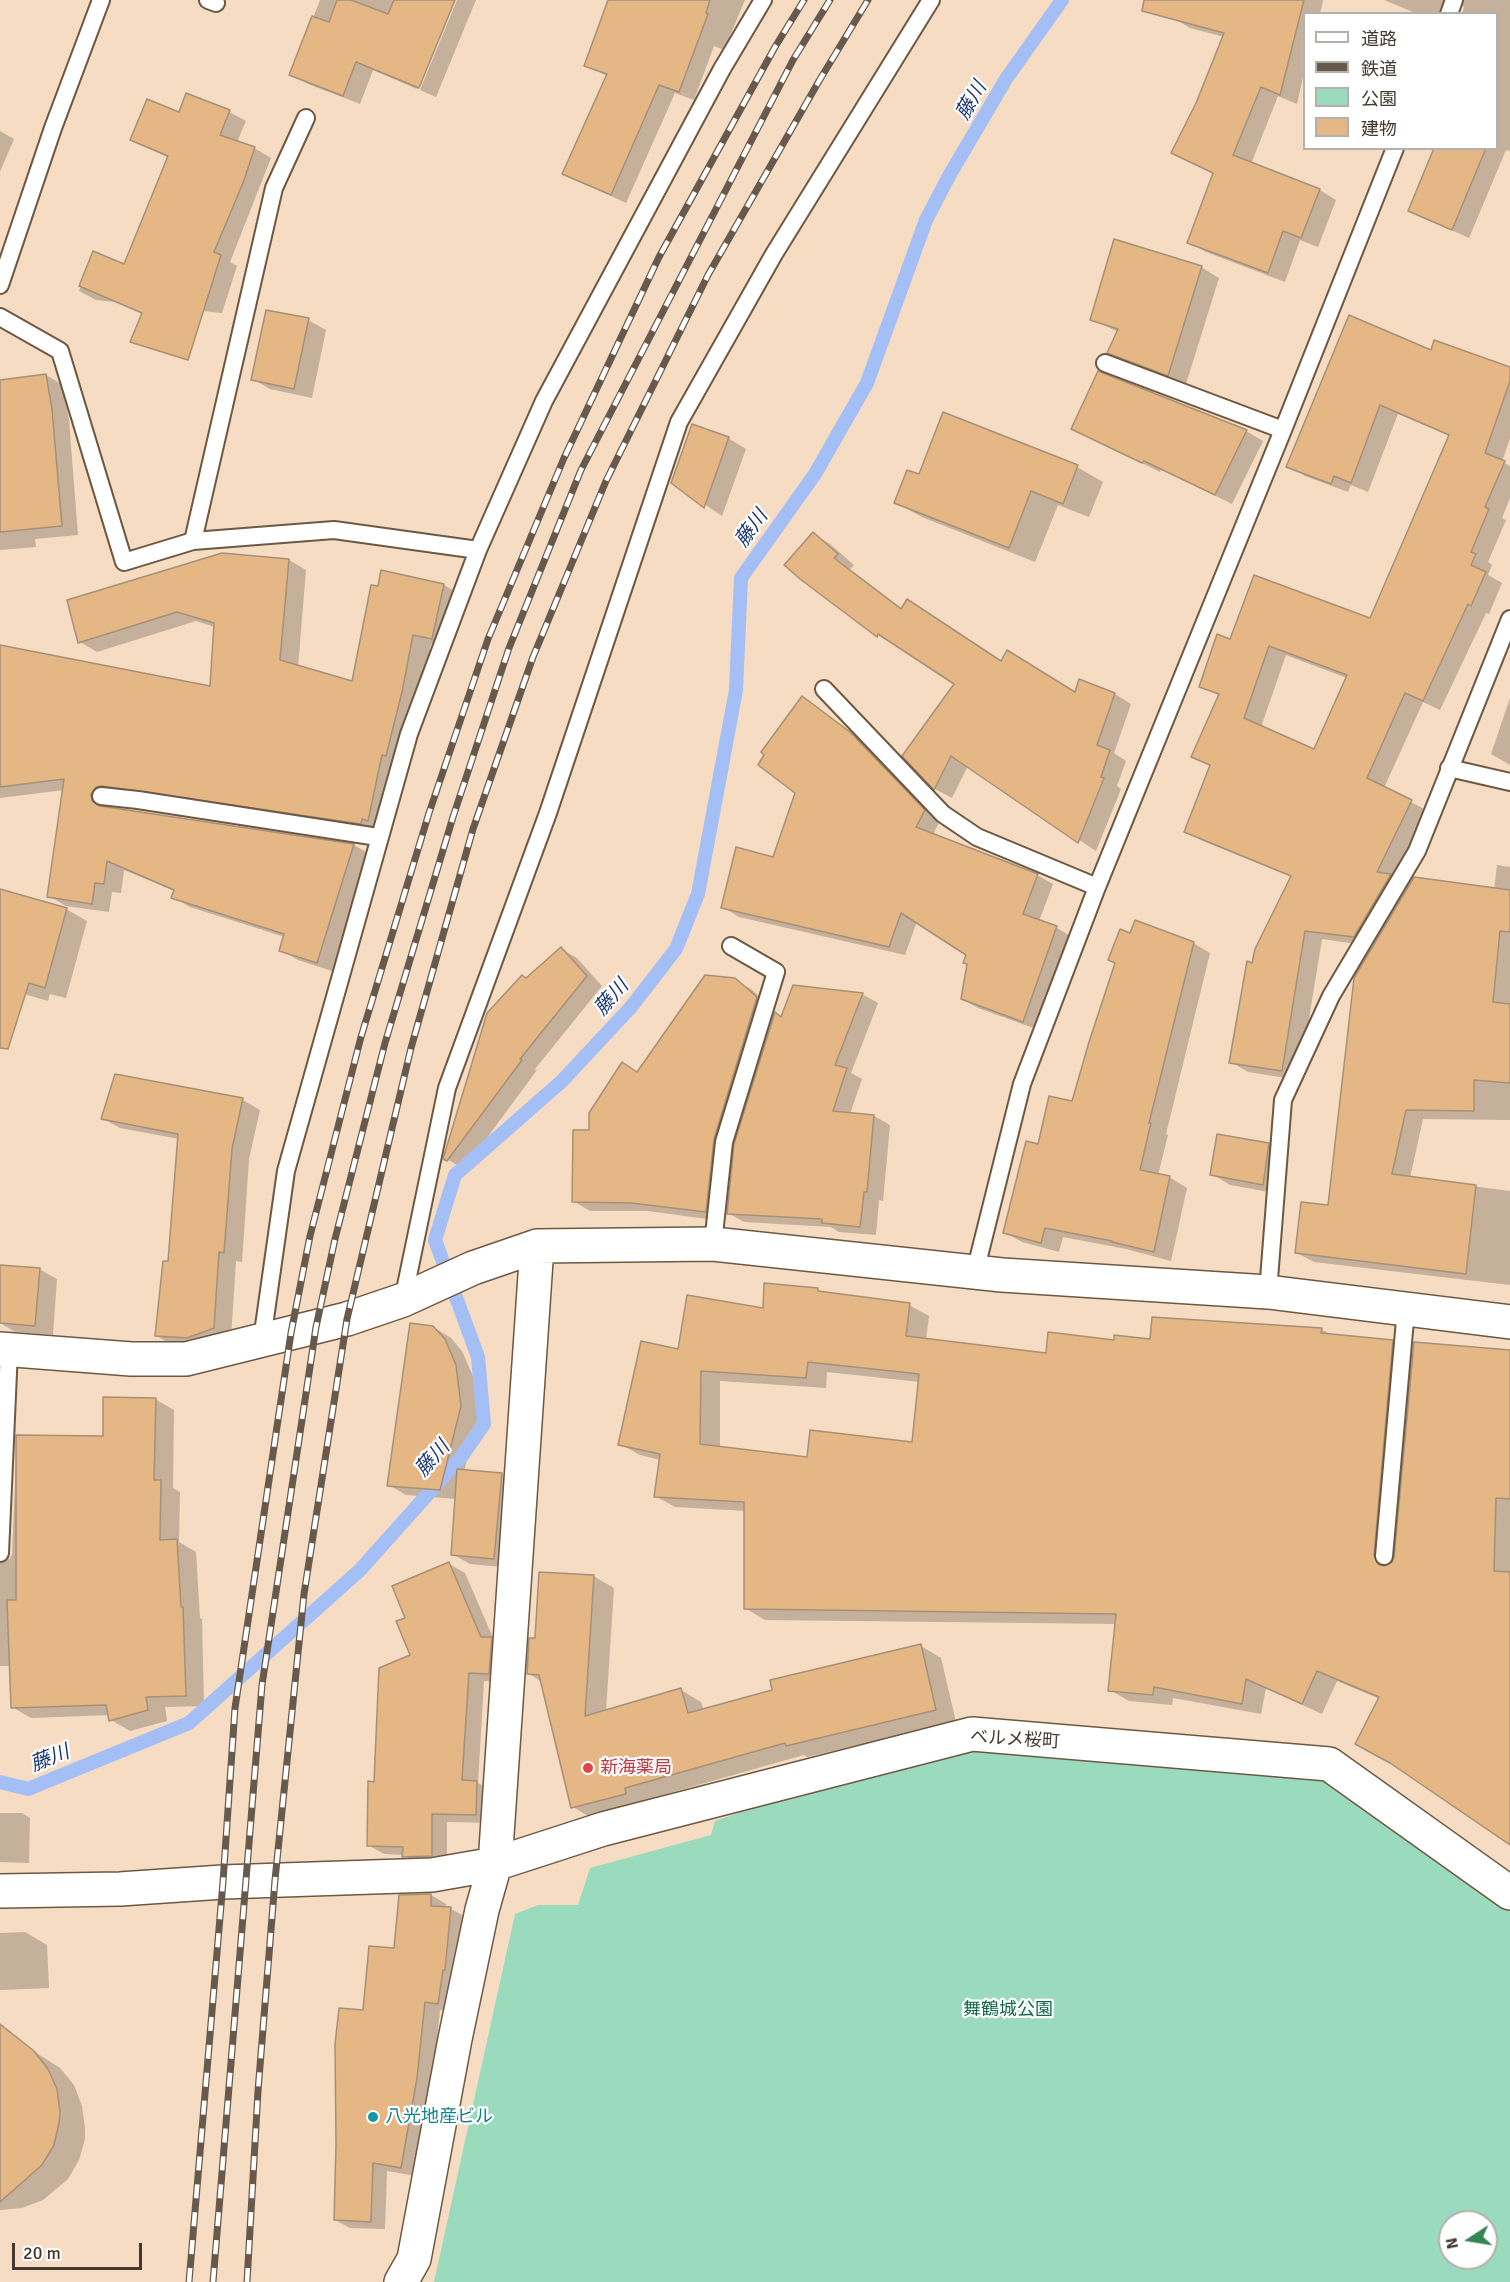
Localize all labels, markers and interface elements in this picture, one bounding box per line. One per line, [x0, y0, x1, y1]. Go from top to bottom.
legend [1303, 12, 1498, 150]
text: 道路 [1361, 28, 1397, 50]
text: 鉄道 [1361, 58, 1397, 80]
water label: 藤川 [952, 78, 992, 124]
text: 公園 [1361, 88, 1397, 110]
text: 建物 [1361, 118, 1397, 140]
water label: 藤川 [731, 506, 773, 552]
water label: 藤川 [590, 975, 634, 1021]
water label: 藤川 [411, 1436, 455, 1482]
street label: ベルメ桜町 [969, 1727, 1061, 1753]
water label: 藤川 [27, 1740, 73, 1778]
place label: 新海薬局 [600, 1757, 672, 1779]
marker: 新海薬局 [581, 1761, 595, 1775]
park label: 舞鶴城公園 [963, 1999, 1053, 2021]
place label: 八光地産ビル [385, 2106, 493, 2128]
marker: 八光地産ビル [366, 2110, 380, 2124]
north arrow [1438, 2210, 1498, 2270]
scale bar [15, 2231, 146, 2269]
text: N [1441, 2236, 1463, 2251]
text: 20 m [23, 2242, 61, 2264]

